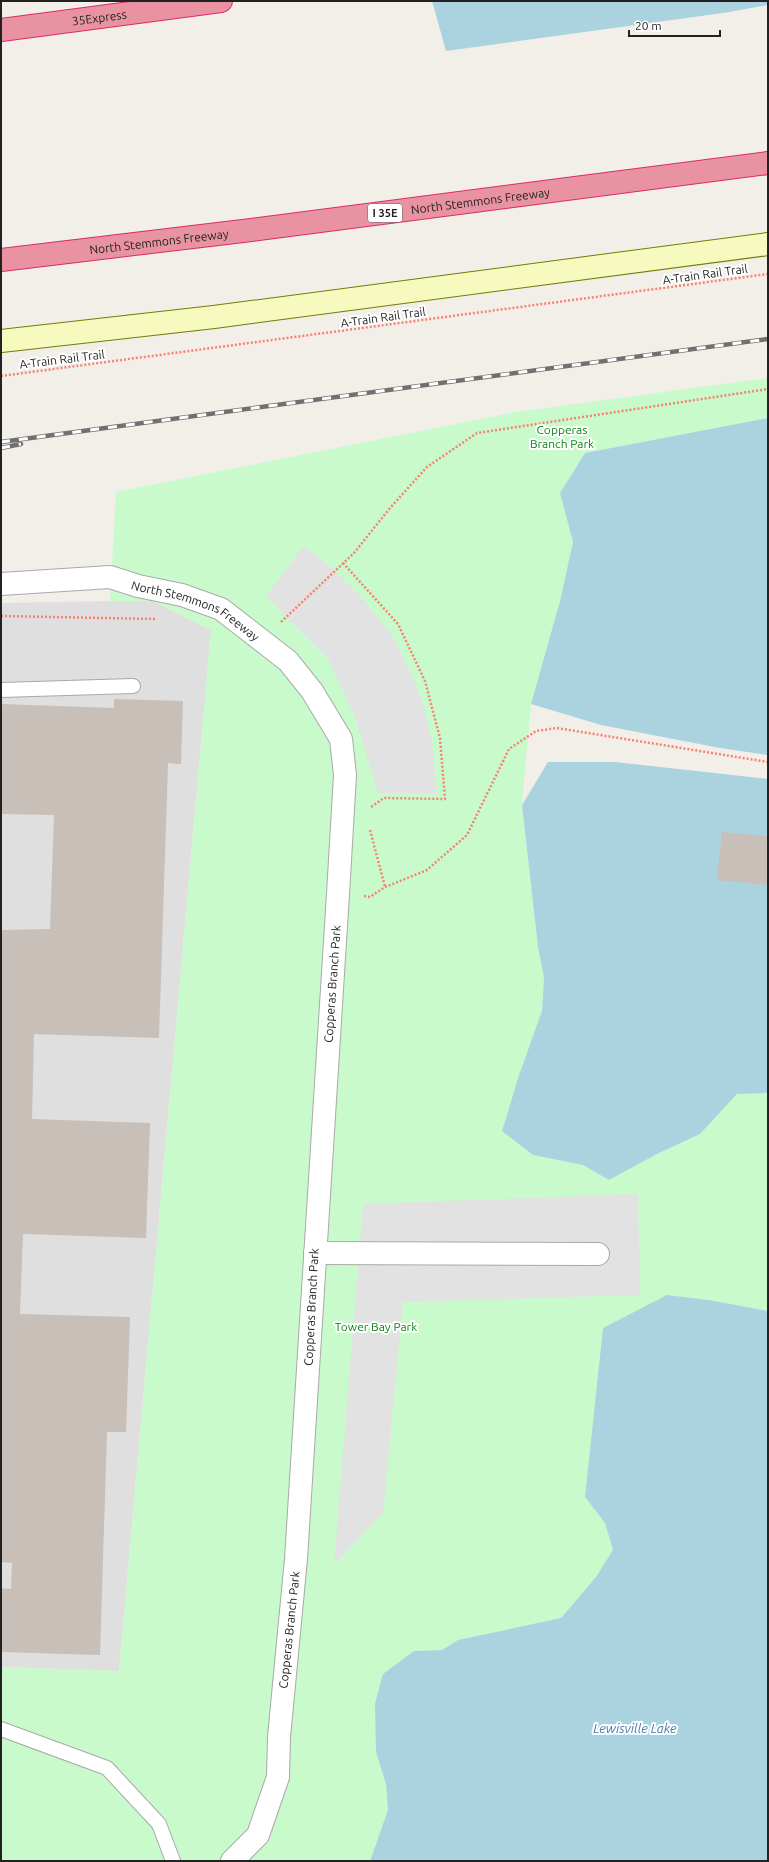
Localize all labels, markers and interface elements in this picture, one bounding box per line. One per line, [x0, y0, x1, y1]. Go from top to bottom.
street label: 35Express [71, 7, 127, 27]
scale bar [629, 12, 720, 38]
text: 20 m [635, 19, 662, 32]
street label: North Stemmons Freeway [410, 185, 551, 216]
road number: I 35E [368, 204, 402, 222]
street label: North Stemmons Freeway [89, 226, 229, 256]
street label: A-Train Rail Trail [662, 262, 748, 286]
street label: A-Train Rail Trail [340, 305, 426, 329]
street label: A-Train Rail Trail [19, 347, 105, 371]
park label: Copperas Branch Park [530, 423, 594, 450]
street label: North Stemmons Freeway [130, 578, 262, 643]
street label: Copperas Branch Park [321, 925, 343, 1043]
street label: Copperas Branch Park [301, 1248, 321, 1366]
park label: Tower Bay Park [335, 1320, 417, 1333]
street label: Copperas Branch Park [276, 1571, 302, 1689]
water label: Lewisville Lake [593, 1721, 677, 1735]

